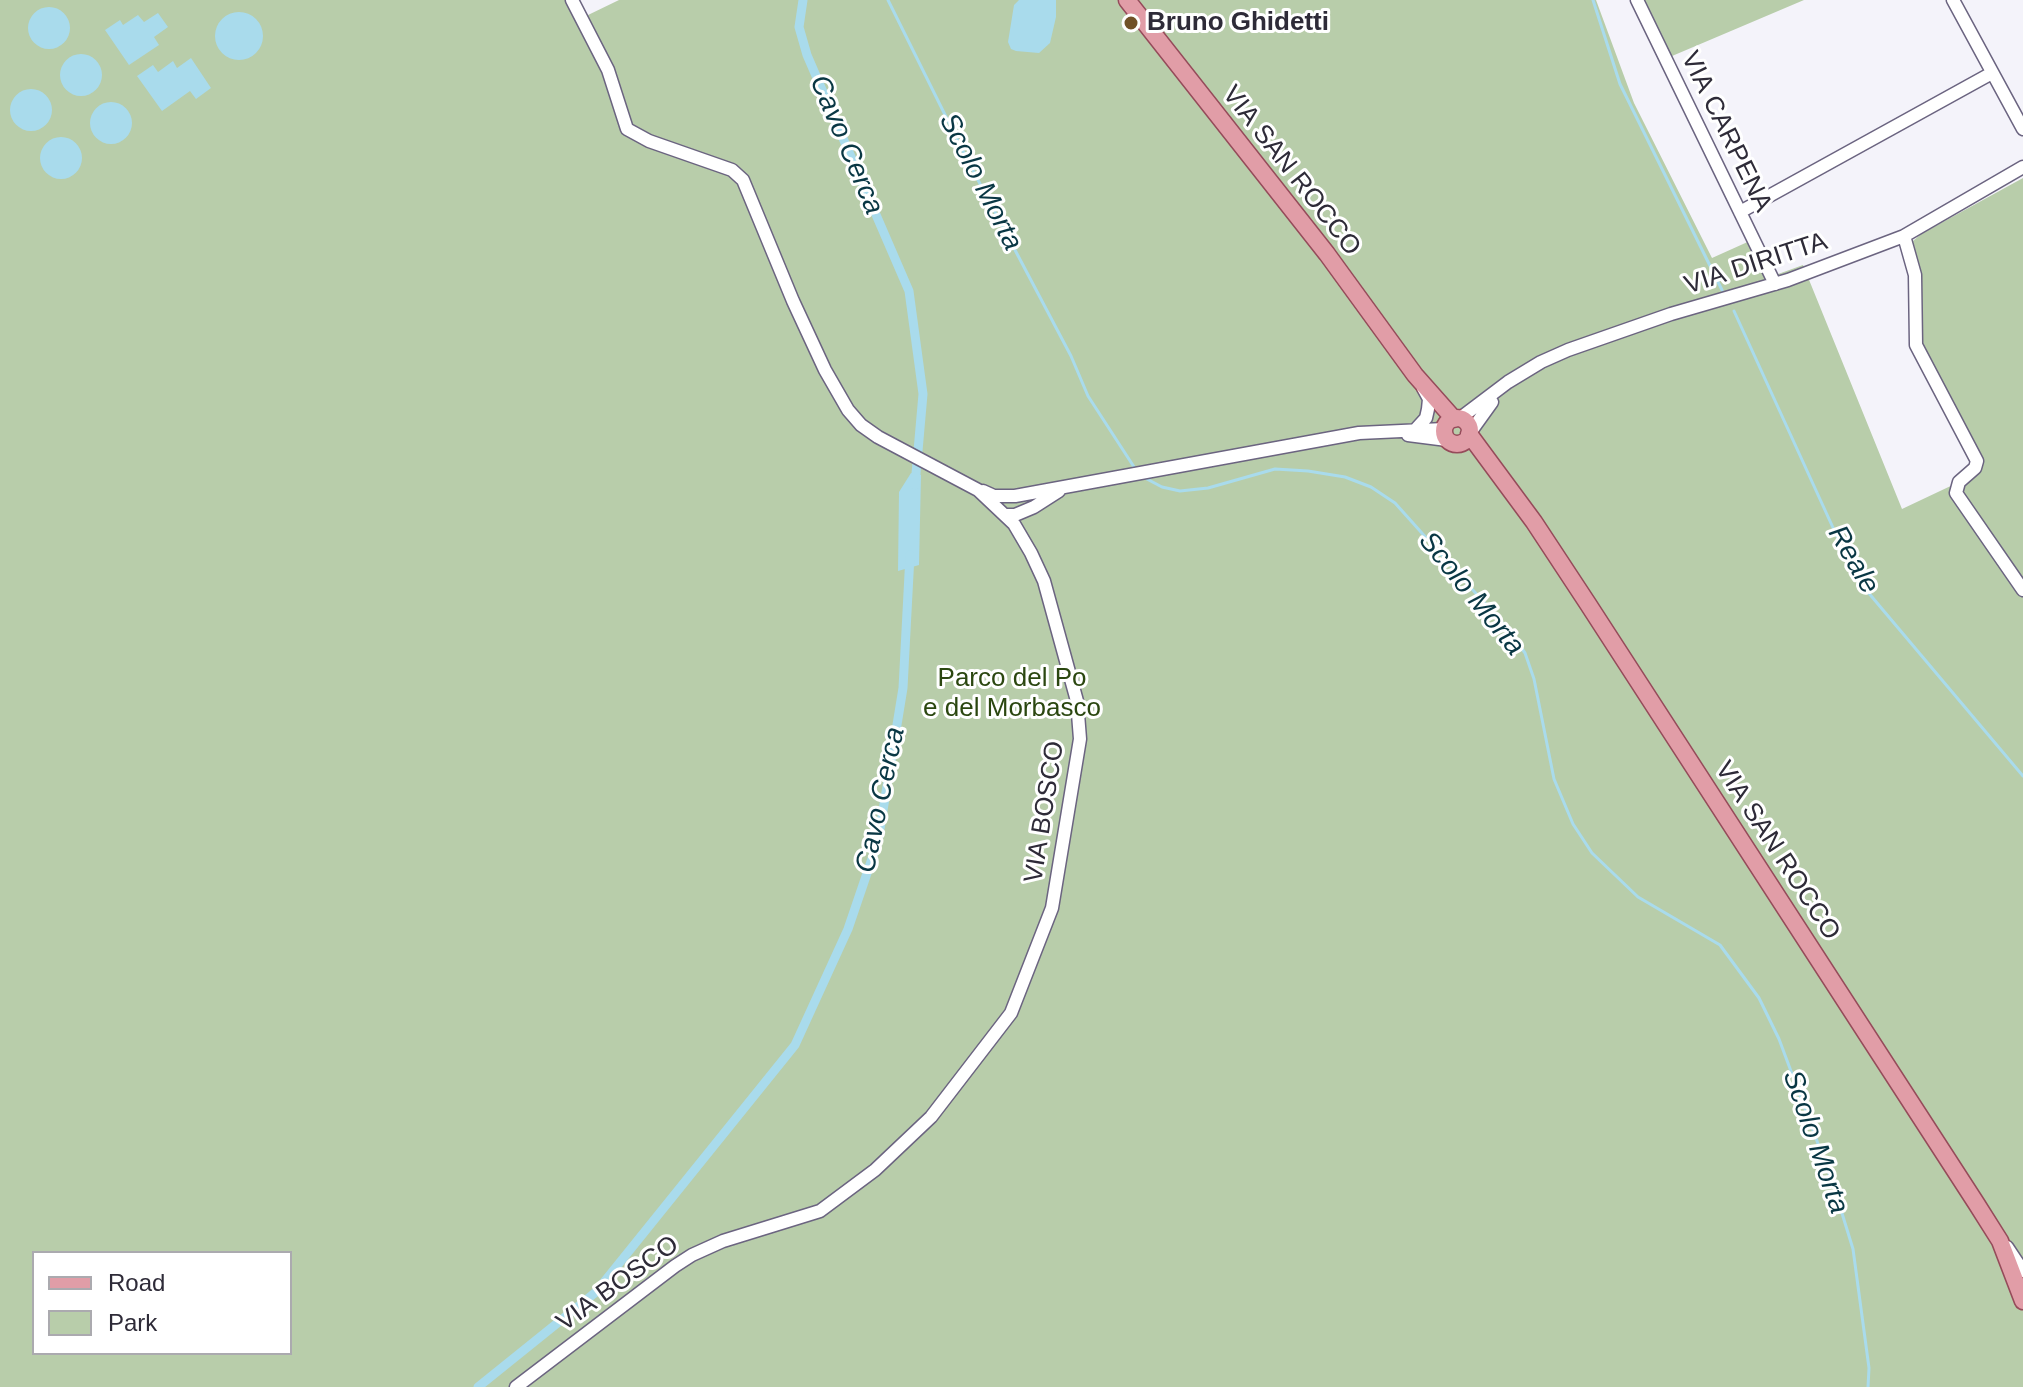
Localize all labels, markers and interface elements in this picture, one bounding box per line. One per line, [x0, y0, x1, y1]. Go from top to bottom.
place label: Bruno Ghidetti [1147, 7, 1329, 39]
marker: Bruno Ghidetti [1122, 14, 1140, 32]
street label: VIA CARPENA [1674, 47, 1778, 217]
water label: Cavo Cerca [802, 70, 890, 220]
street label: VIA SAN ROCCO [1215, 80, 1367, 262]
water label: Scolo Morta [931, 108, 1029, 256]
street label: VIA DIRITTA [1681, 226, 1831, 302]
water label: Reale [1820, 520, 1886, 600]
water label: Scolo Morta [1411, 525, 1531, 663]
park label: Parco del Po e del Morbasco [923, 663, 1101, 724]
water label: Cavo Cerca [849, 724, 913, 876]
street label: VIA BOSCO [1018, 739, 1072, 885]
street label: VIA SAN ROCCO [1708, 756, 1846, 946]
water label: Scolo Morta [1775, 1066, 1855, 1218]
street label: VIA BOSCO [551, 1229, 685, 1339]
legend [32, 1251, 292, 1355]
text: Road [108, 1269, 165, 1296]
text: Park [108, 1309, 157, 1336]

